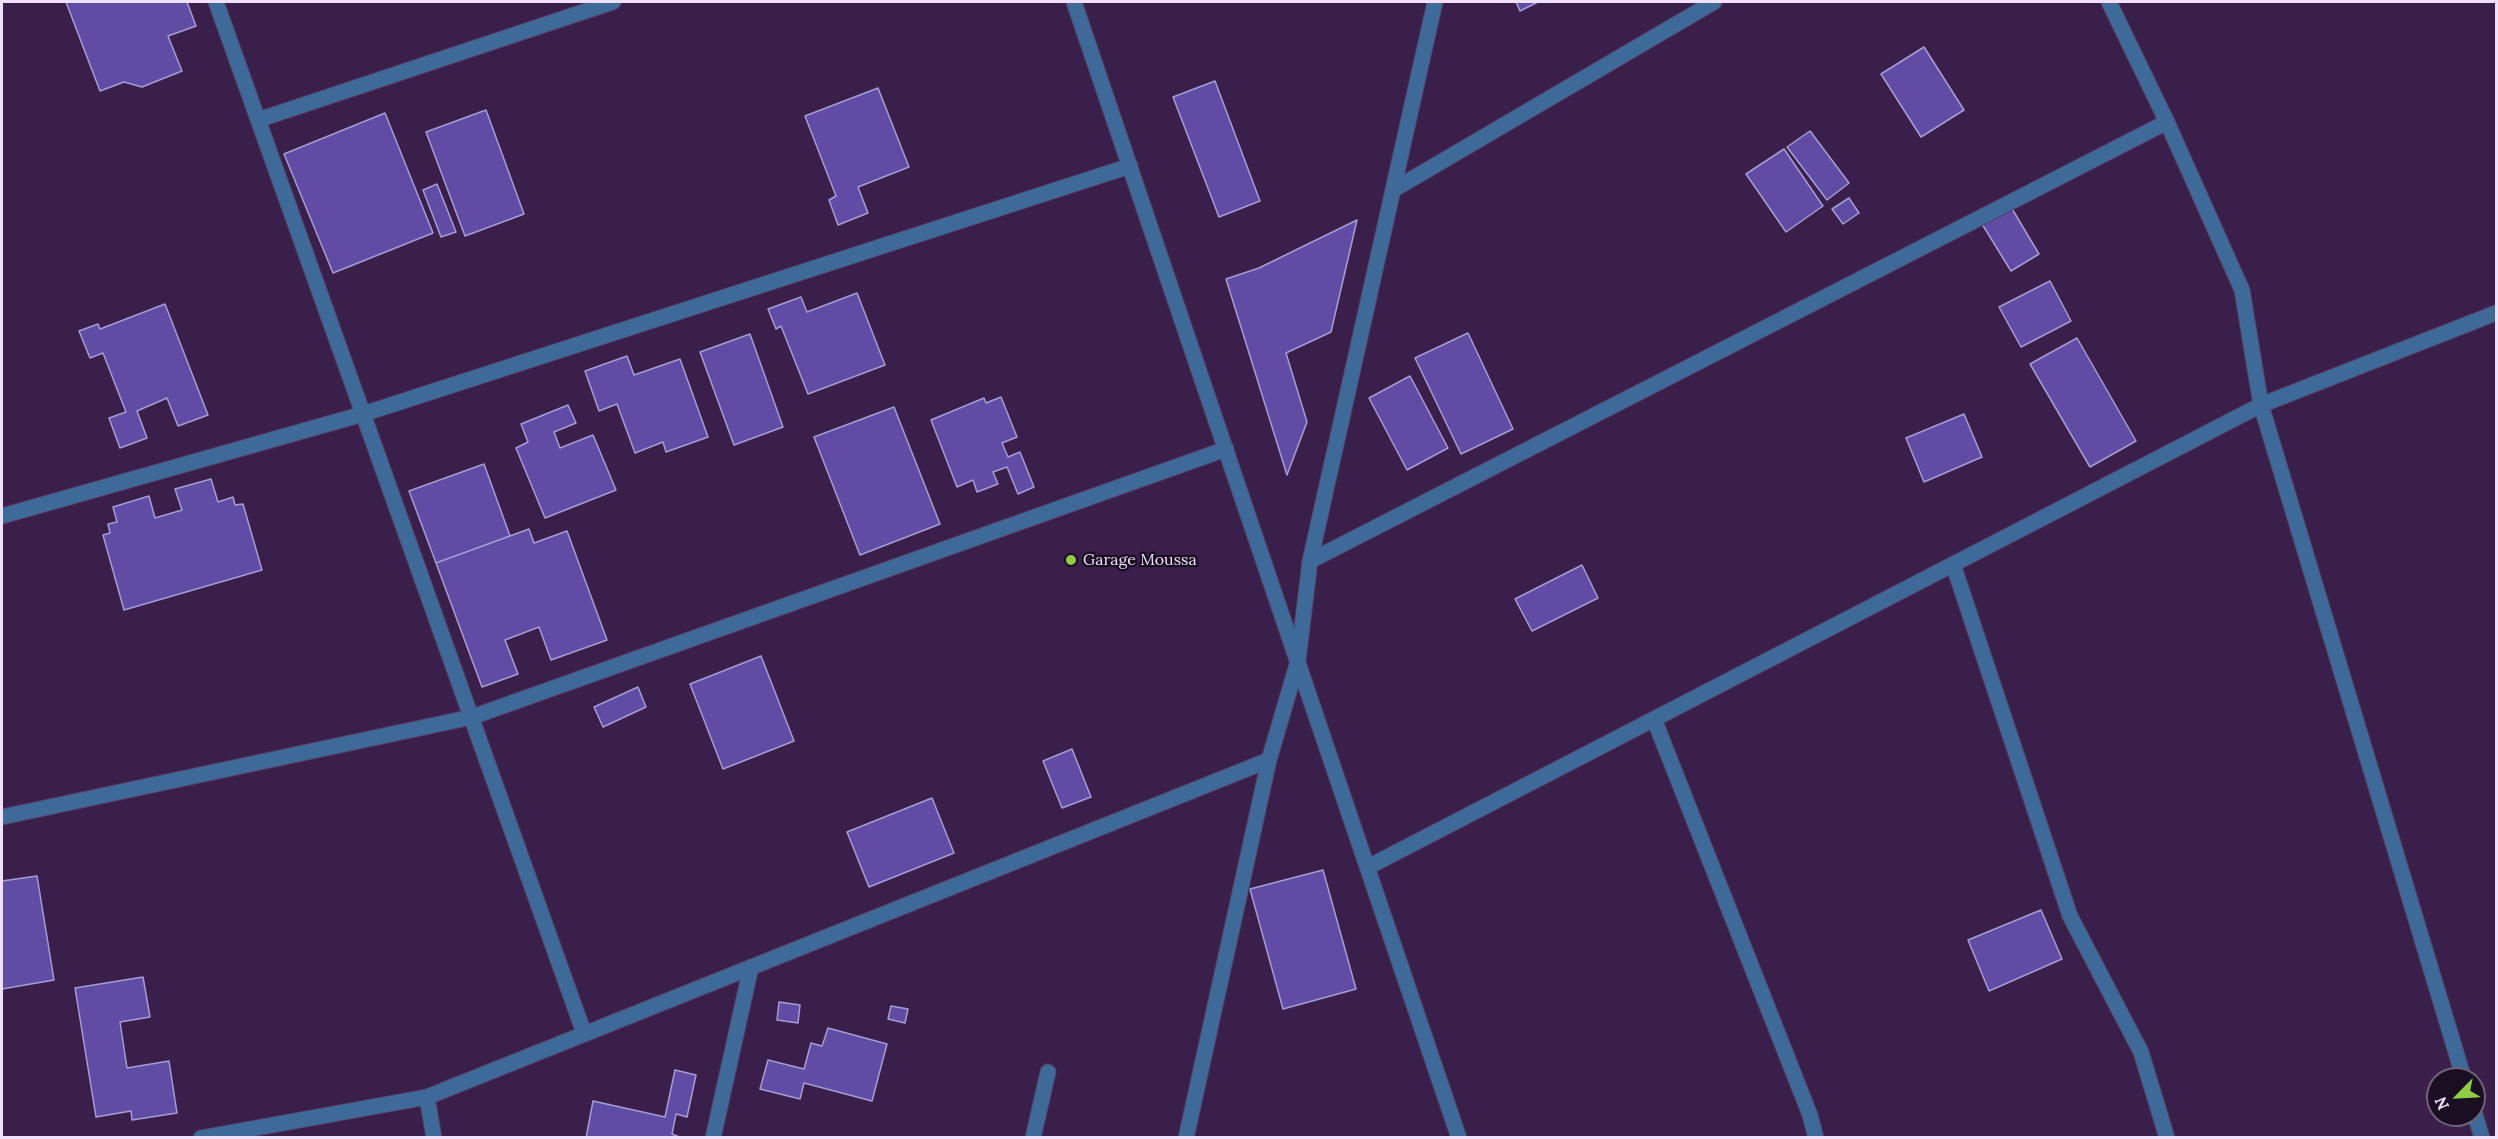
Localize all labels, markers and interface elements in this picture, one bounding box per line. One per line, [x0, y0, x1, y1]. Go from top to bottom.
place label: Garage Moussa [1083, 550, 1197, 570]
marker: Garage Moussa [1064, 553, 1078, 567]
north arrow [2426, 1067, 2486, 1127]
text: N [2430, 1094, 2453, 1113]

